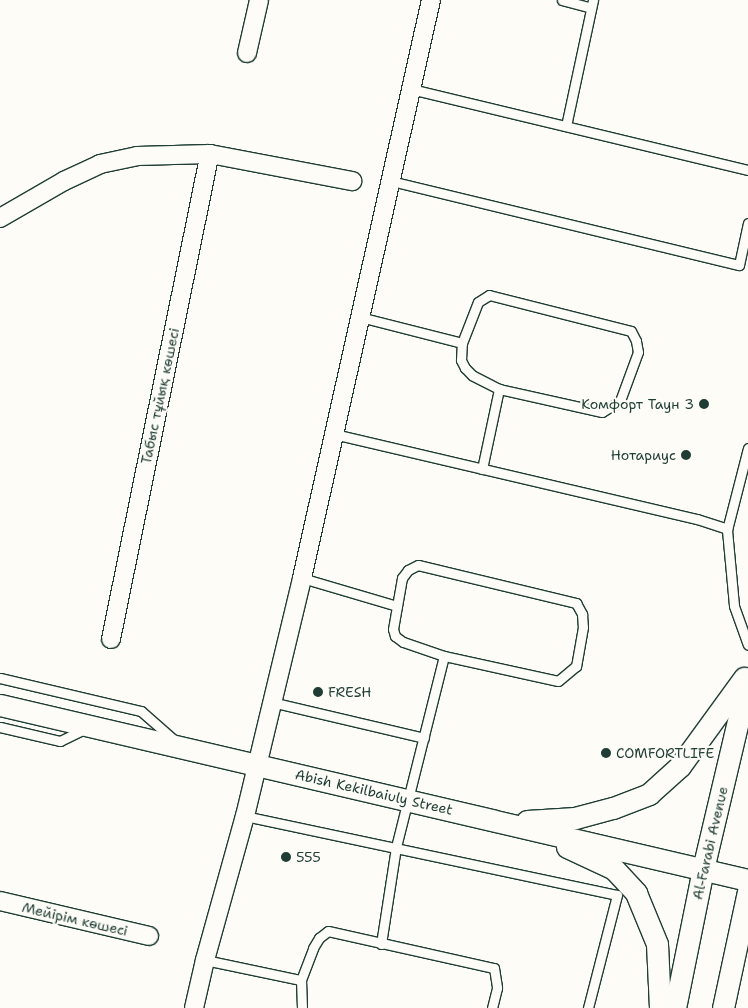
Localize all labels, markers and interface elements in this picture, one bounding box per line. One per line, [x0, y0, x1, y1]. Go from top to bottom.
street label: Табыс тұйық көшесі [137, 326, 183, 466]
place label: Комфорт Таун 3 [581, 396, 694, 412]
marker: Комфорт Таун 3 [698, 398, 710, 410]
place label: Нотариус [611, 447, 676, 463]
marker: Нотариус [680, 449, 692, 461]
place label: FRESH [328, 684, 371, 700]
marker: FRESH [312, 686, 324, 698]
place label: COMFORTLIFE [616, 745, 714, 761]
marker: COMFORTLIFE [600, 747, 612, 759]
street label: Abish Kekilbaiuly Street [294, 766, 454, 818]
street label: Al-Farabi Avenue [689, 785, 731, 901]
place label: 555 [296, 849, 321, 865]
marker: 555 [280, 851, 292, 863]
street label: Мейірім көшесі [20, 899, 130, 939]

